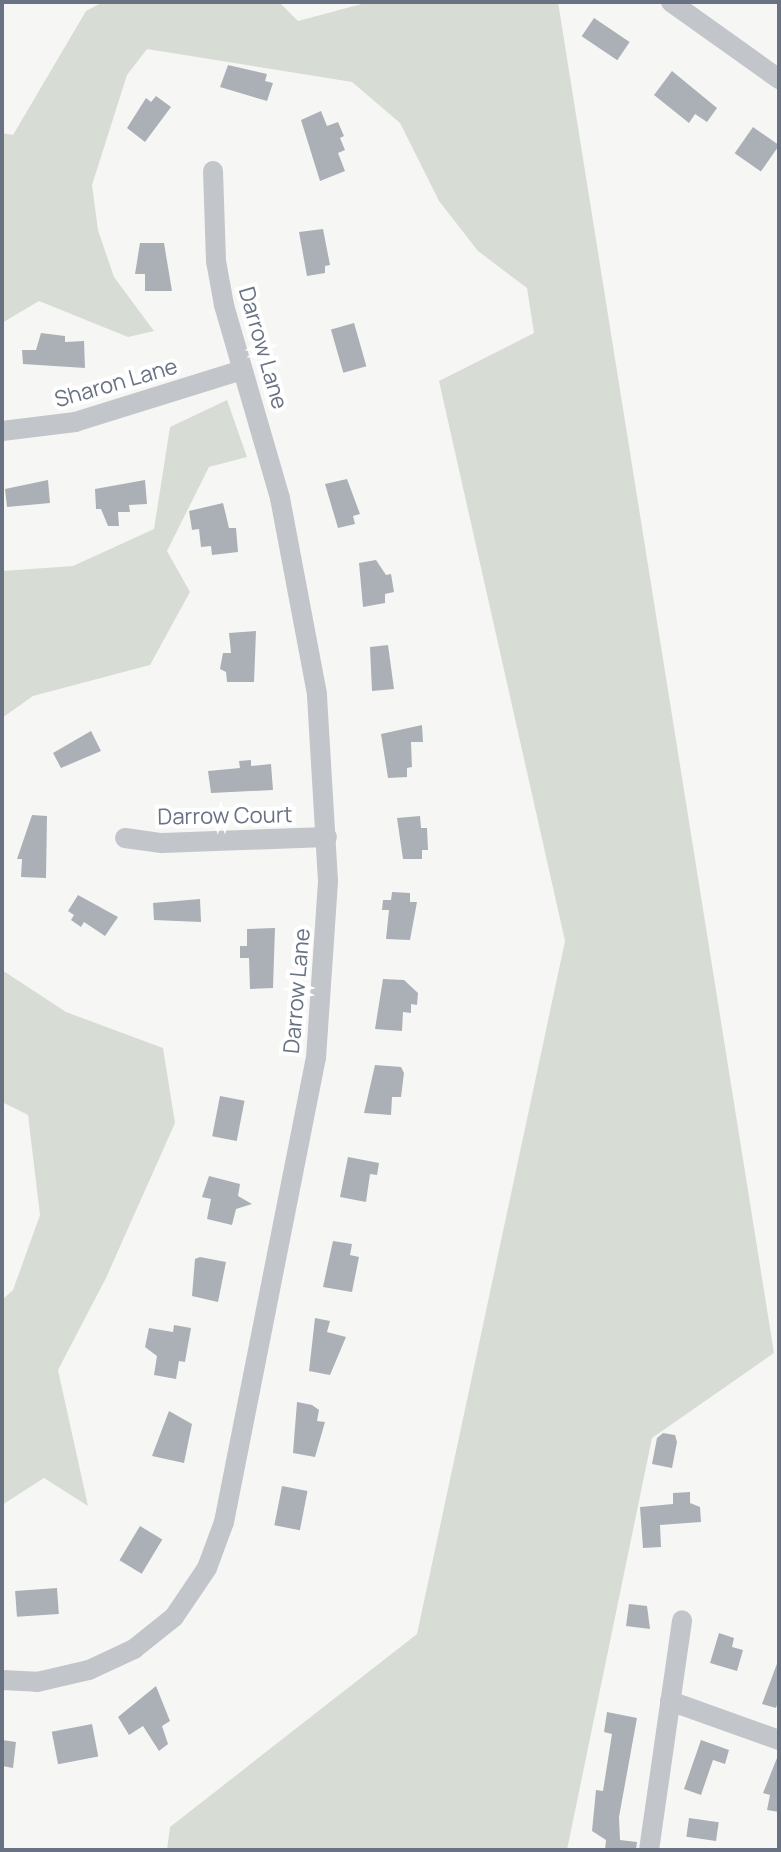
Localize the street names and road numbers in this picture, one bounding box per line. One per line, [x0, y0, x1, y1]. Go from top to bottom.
street label: Darrow Lane [233, 284, 293, 412]
street label: Sharon Lane [52, 353, 180, 413]
street label: Darrow Court [157, 802, 293, 830]
street label: Darrow Lane [278, 927, 316, 1055]

